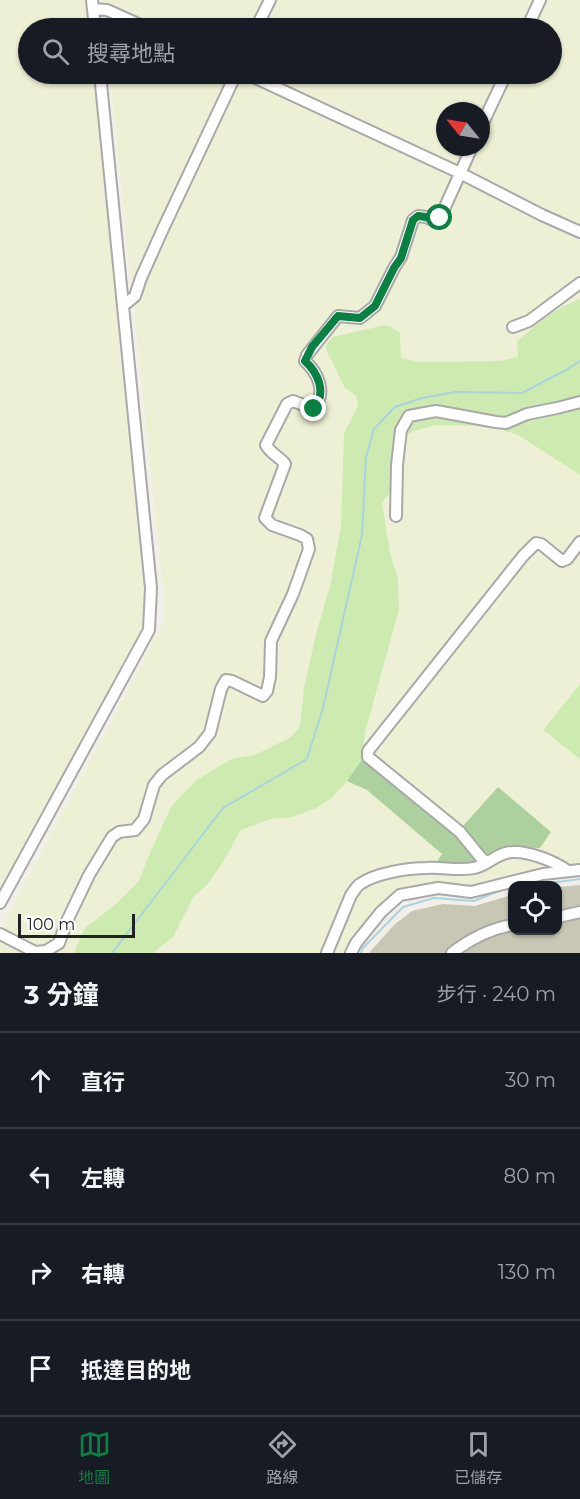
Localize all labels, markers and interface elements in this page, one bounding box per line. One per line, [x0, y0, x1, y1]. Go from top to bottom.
search box [18, 18, 562, 84]
icon: search [39, 35, 72, 68]
text: 搜尋地點 [87, 40, 175, 67]
north arrow [436, 102, 490, 156]
route start [426, 204, 452, 230]
route end [300, 395, 326, 421]
map controls [508, 881, 562, 935]
button: locate [508, 881, 562, 935]
scale bar [18, 911, 135, 938]
text: 100 m [27, 915, 75, 934]
text: 3 分鐘 [24, 979, 99, 1011]
text: 步行 · 240 m [437, 982, 556, 1006]
icon: ahead [24, 1064, 57, 1097]
text: 30 m [505, 1068, 556, 1092]
text: 直行 [81, 1069, 125, 1096]
icon: left [24, 1160, 57, 1193]
text: 80 m [504, 1164, 556, 1188]
text: 左轉 [81, 1165, 125, 1192]
icon: right [24, 1256, 57, 1289]
text: 130 m [498, 1260, 556, 1284]
text: 右轉 [81, 1261, 125, 1288]
icon: arrive [24, 1352, 57, 1385]
text: 抵達目的地 [81, 1357, 191, 1384]
tab: 地圖 [78, 1428, 111, 1488]
tab: 路線 [266, 1428, 299, 1488]
tab: 已儲存 [454, 1428, 502, 1488]

